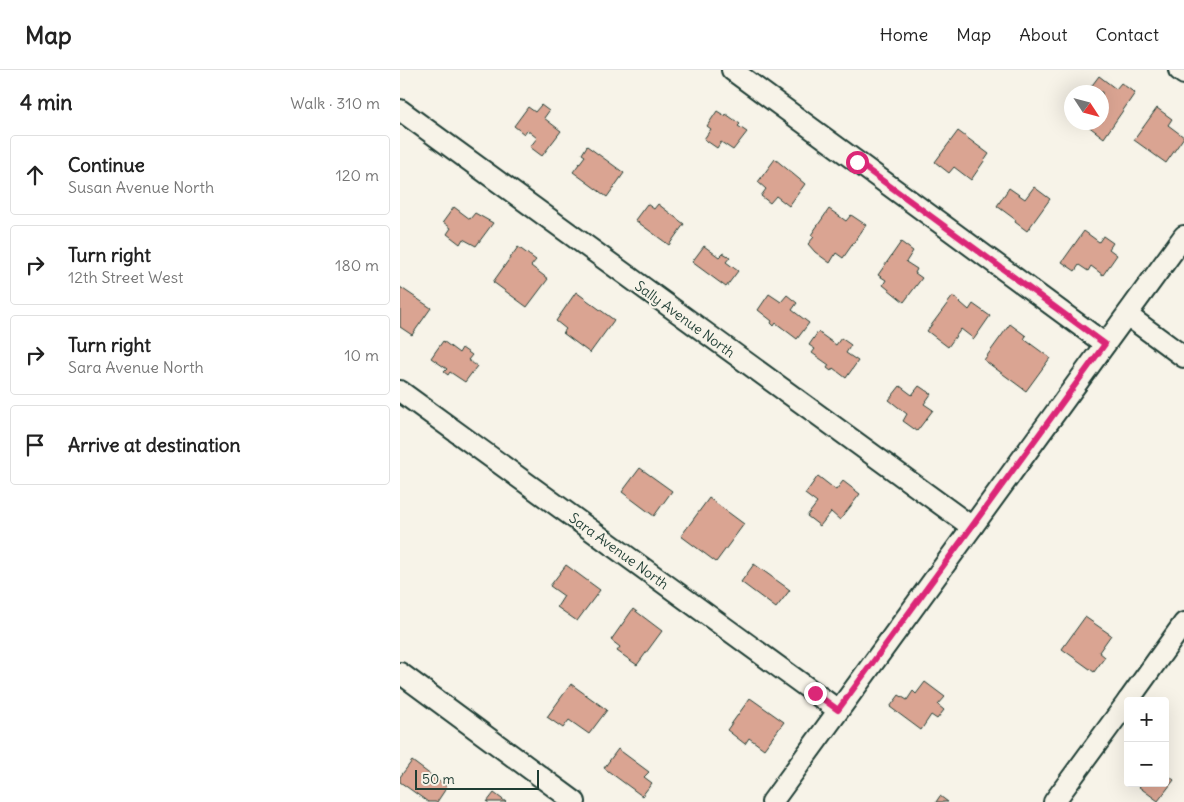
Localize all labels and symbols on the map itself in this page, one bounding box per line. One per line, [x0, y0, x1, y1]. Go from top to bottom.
north arrow [1064, 85, 1109, 130]
route start [846, 151, 869, 174]
street label: Sally Avenue North [631, 277, 739, 361]
street label: Sara Avenue North [566, 509, 672, 593]
route end [804, 682, 827, 705]
scale bar [415, 767, 539, 790]

